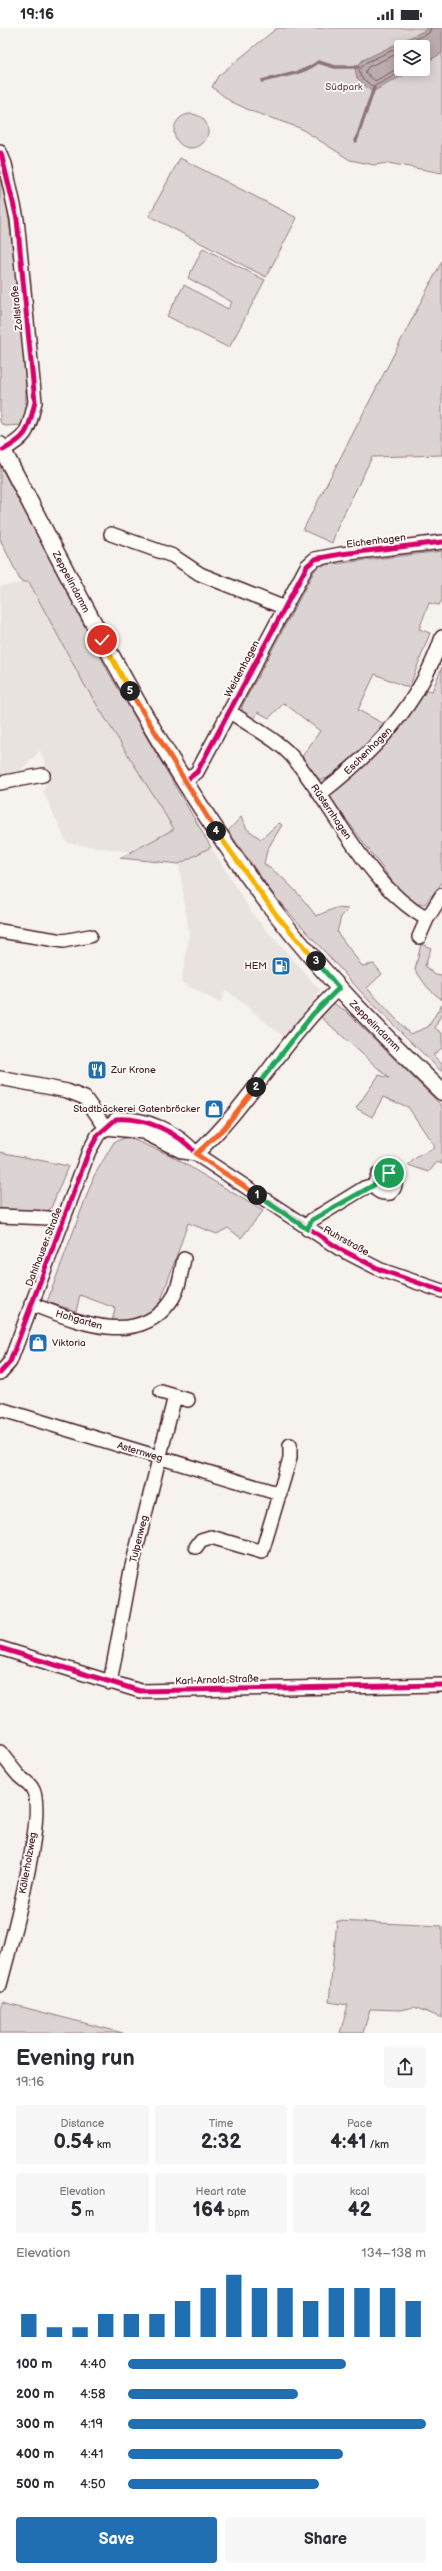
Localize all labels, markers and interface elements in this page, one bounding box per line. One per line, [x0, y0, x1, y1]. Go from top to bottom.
text: 19:16 [20, 5, 54, 24]
map controls [394, 40, 430, 76]
button: layers [394, 40, 430, 76]
park label: Südpark [325, 81, 363, 93]
street label: Zollstraße [9, 285, 25, 332]
street label: Eichenhagen [346, 531, 407, 551]
street label: Zeppelindamm [49, 548, 92, 615]
pin [85, 623, 119, 657]
icon: check [91, 629, 113, 651]
street label: Weidenhagen [222, 638, 262, 699]
pin: 5 [120, 681, 140, 701]
text: 5 [127, 684, 133, 697]
street label: Eschenhagen [342, 724, 395, 777]
street label: Rüsternhagen [308, 782, 354, 842]
pin: 4 [206, 821, 226, 841]
text: 4 [213, 824, 219, 837]
pin: 3 [306, 951, 326, 971]
text: 3 [313, 954, 319, 967]
fuel station icon: HEM [270, 955, 292, 977]
place label: HEM [244, 960, 267, 972]
street label: Zeppelindamm [346, 997, 403, 1054]
restaurant icon: Zur Krone [86, 1059, 108, 1081]
place label: Zur Krone [110, 1064, 156, 1076]
pin: 2 [246, 1077, 266, 1097]
text: 2 [253, 1080, 259, 1093]
shop icon: Stadtbäckerei Gatenbröcker [203, 1098, 225, 1120]
place label: Stadtbäckerei Gatenbröcker [73, 1103, 200, 1115]
pin [372, 1156, 406, 1190]
icon: arrive [378, 1162, 400, 1184]
pin: 1 [247, 1185, 267, 1205]
text: 1 [255, 1188, 259, 1201]
street label: Dahlhauser Straße [23, 1206, 65, 1288]
street label: Ruhrstraße [321, 1224, 371, 1259]
street label: Hohgarten [54, 1308, 104, 1332]
shop icon: Viktoria [27, 1332, 49, 1354]
place label: Viktoria [52, 1337, 86, 1349]
street label: Asternweg [116, 1439, 164, 1465]
street label: Tulpenweg [127, 1514, 151, 1564]
street label: Karl-Arnold-Straße [175, 1673, 259, 1687]
street label: Köllerholzweg [17, 1831, 39, 1895]
text: Evening run [16, 2045, 135, 2072]
button: share [384, 2046, 426, 2088]
text: 19:16 [16, 2074, 44, 2090]
text: Distance [60, 2117, 104, 2130]
text: Time [209, 2117, 233, 2130]
text: Pace [347, 2117, 372, 2130]
text: 0.54 [54, 2130, 94, 2154]
text: 2:32 [201, 2130, 241, 2154]
text: 4:41 [330, 2130, 367, 2154]
text: km [94, 2138, 111, 2151]
text: /km [367, 2138, 389, 2151]
text: Elevation [59, 2185, 105, 2198]
text: Heart rate [196, 2185, 246, 2198]
text: kcal [350, 2185, 370, 2198]
text: 5 [71, 2198, 82, 2222]
text: 164 [193, 2198, 225, 2222]
text: 42 [348, 2198, 372, 2222]
text: m [82, 2206, 94, 2219]
text: bpm [225, 2206, 249, 2219]
text: Elevation [16, 2245, 70, 2261]
text: 134–138 m [362, 2245, 426, 2261]
text: 100 m [16, 2356, 52, 2372]
text: 4:40 [80, 2356, 106, 2372]
text: 200 m [16, 2386, 54, 2402]
text: 4:58 [80, 2386, 106, 2402]
text: 300 m [16, 2416, 54, 2432]
text: 4:19 [80, 2416, 103, 2432]
text: 400 m [16, 2446, 54, 2462]
text: 4:41 [80, 2446, 104, 2462]
text: 500 m [16, 2476, 54, 2492]
text: 4:50 [80, 2476, 106, 2492]
button: Save [16, 2517, 217, 2563]
button: Share [225, 2517, 426, 2563]

